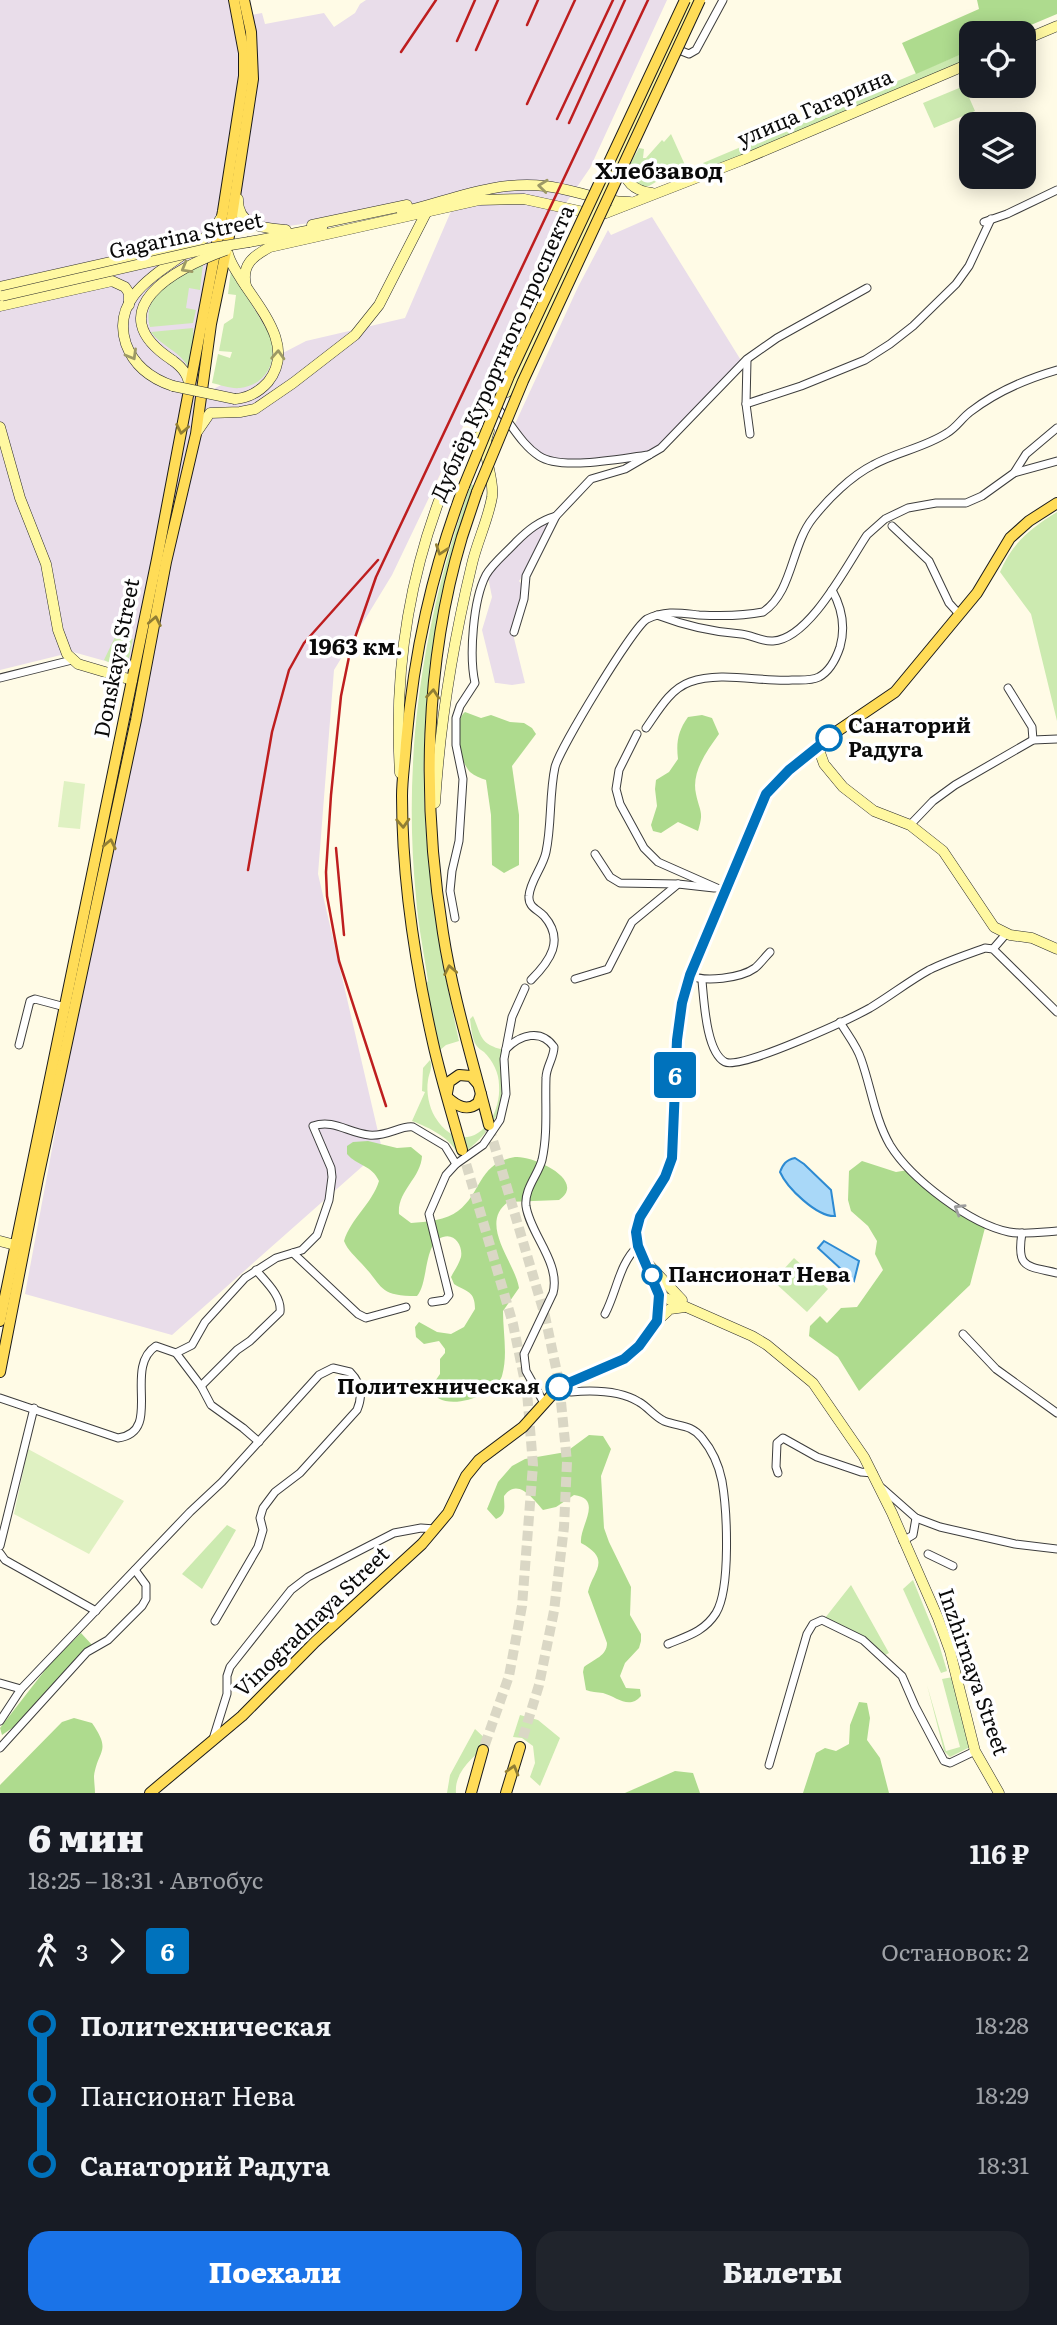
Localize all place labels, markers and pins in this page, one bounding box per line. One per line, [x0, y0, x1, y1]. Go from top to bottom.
place label: Санаторий Радуга [848, 708, 971, 763]
marker: Санаторий Радуга [816, 725, 842, 751]
place label: Пансионат Нева [668, 1257, 851, 1288]
marker: Пансионат Нева [642, 1265, 662, 1285]
place label: Политехническая [337, 1369, 540, 1400]
marker: Политехническая [546, 1374, 572, 1400]

